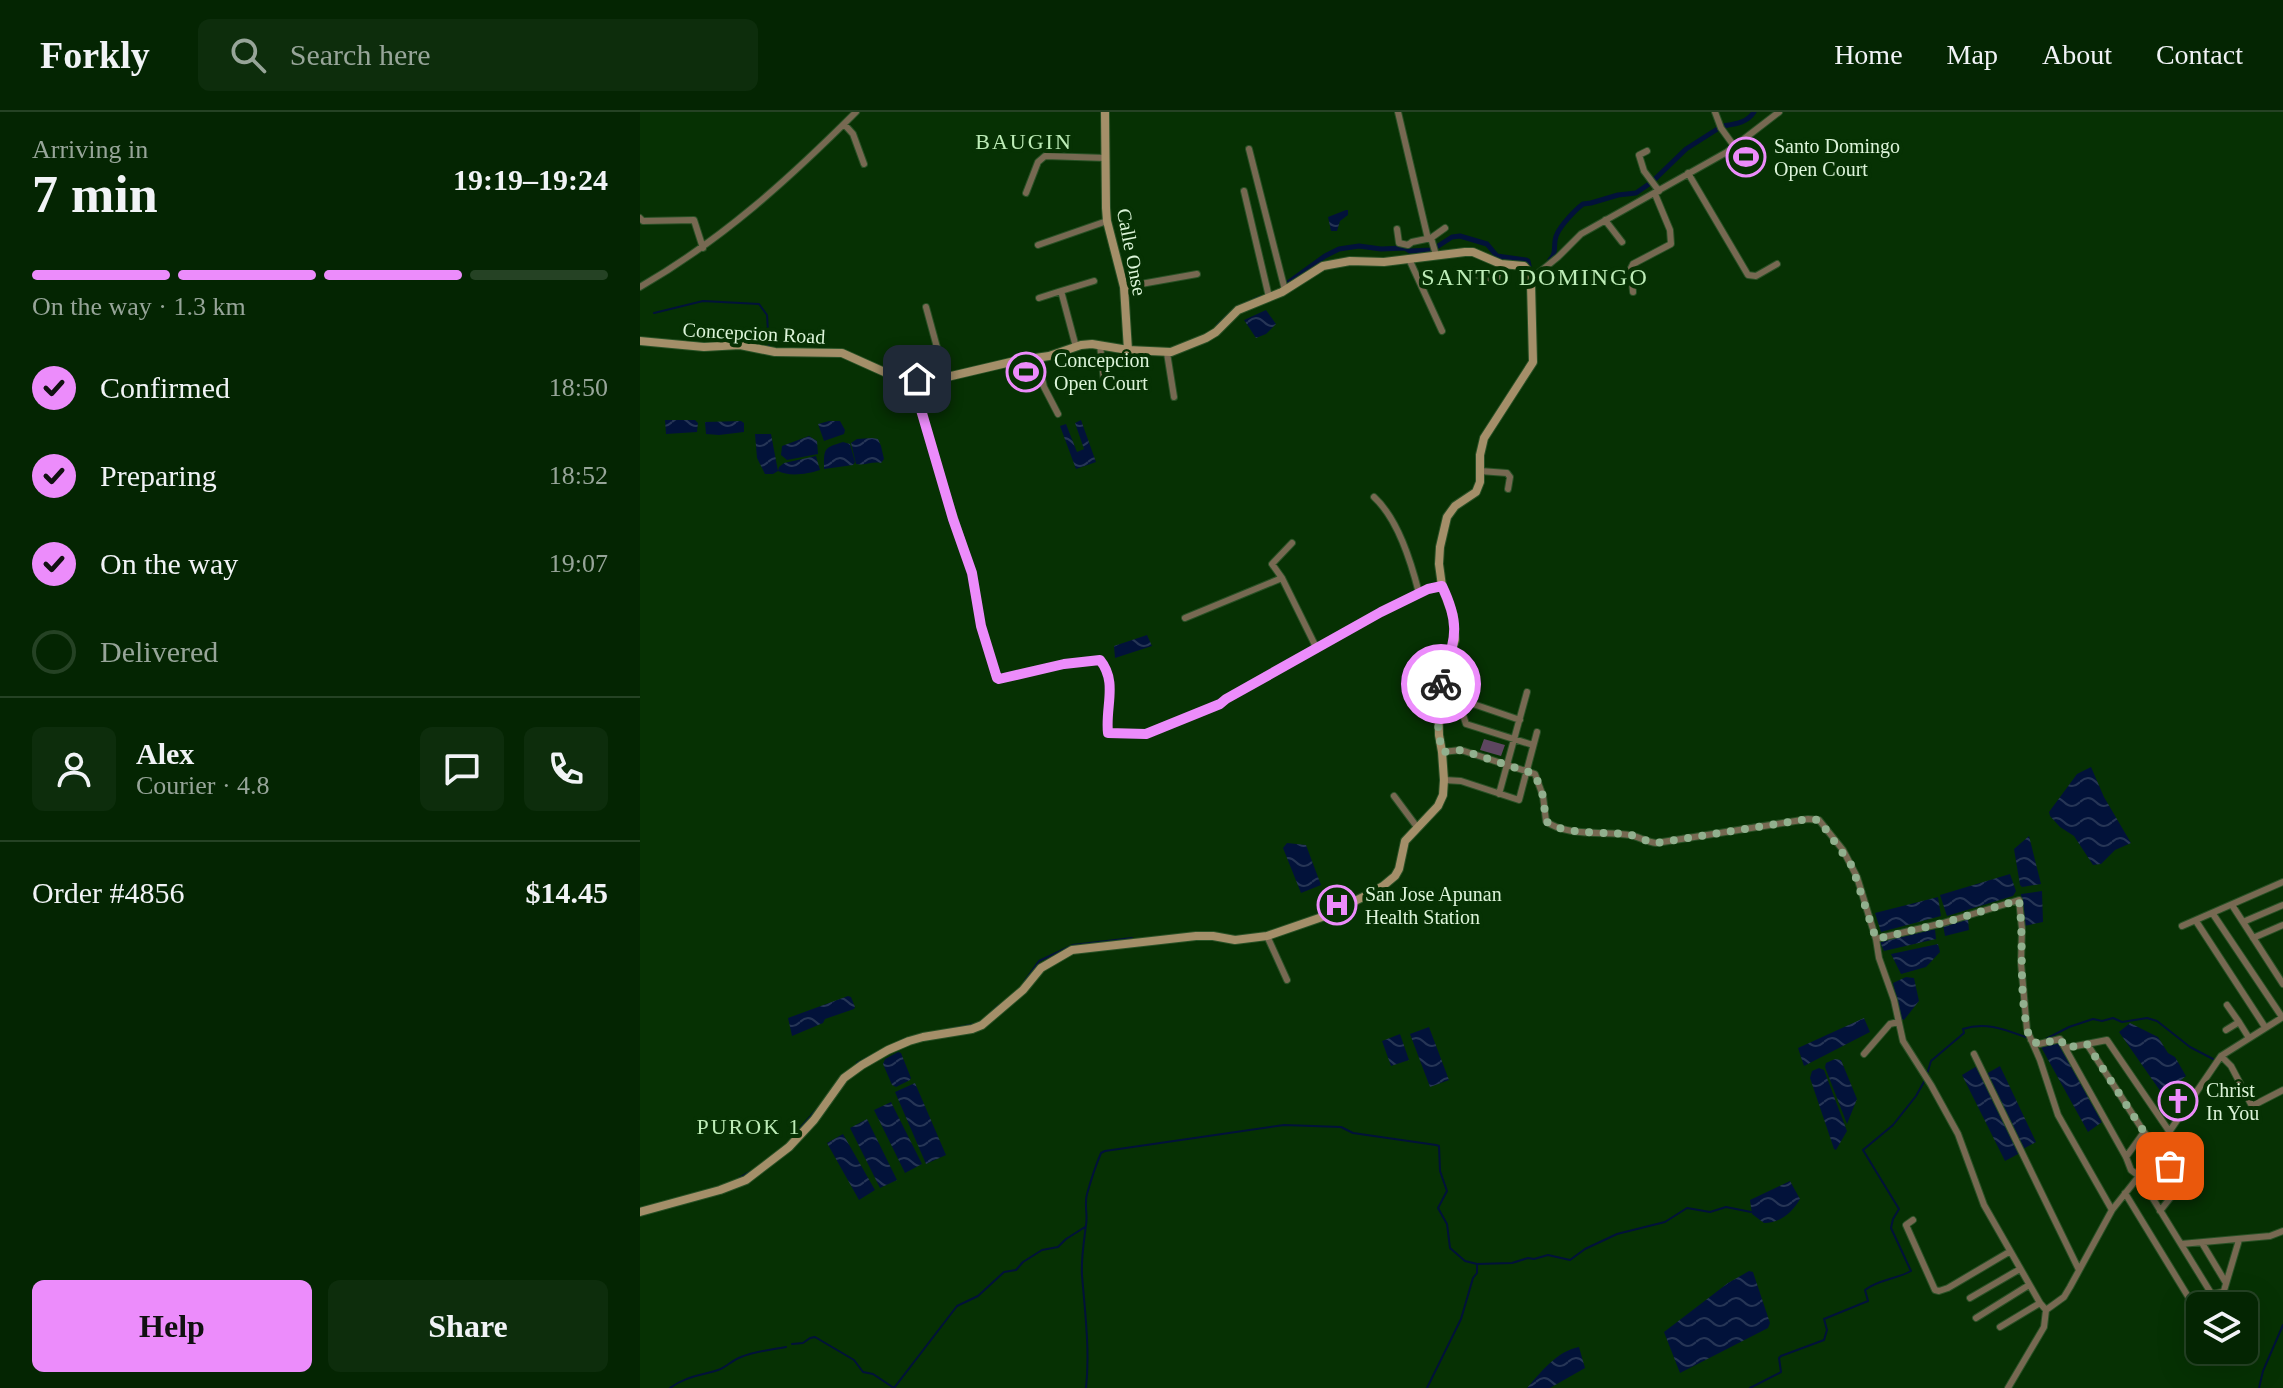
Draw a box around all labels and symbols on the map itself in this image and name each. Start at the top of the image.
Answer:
district label: BAUGIN [975,129,1073,154]
place label: Santo Domingo Open Court [1774,135,1900,181]
sports icon: Santo Domingo Open Court [1725,136,1767,178]
street label: Calle Onse [1113,207,1151,298]
district label: SANTO DOMINGO [1421,264,1649,290]
street label: Concepcion Road [682,318,826,349]
pin [883,345,951,413]
place label: Concepcion Open Court [1054,349,1150,395]
sports icon: Concepcion Open Court [1005,351,1047,393]
courier [1401,644,1481,724]
place label: San Jose Apunan Health Station [1365,883,1502,928]
hospital icon: San Jose Apunan Health Station [1316,884,1358,926]
place label: Christ In You [2206,1079,2259,1124]
church icon: Christ In You [2157,1080,2199,1122]
district label: PUROK 1 [696,1114,802,1139]
pin [2136,1132,2204,1200]

